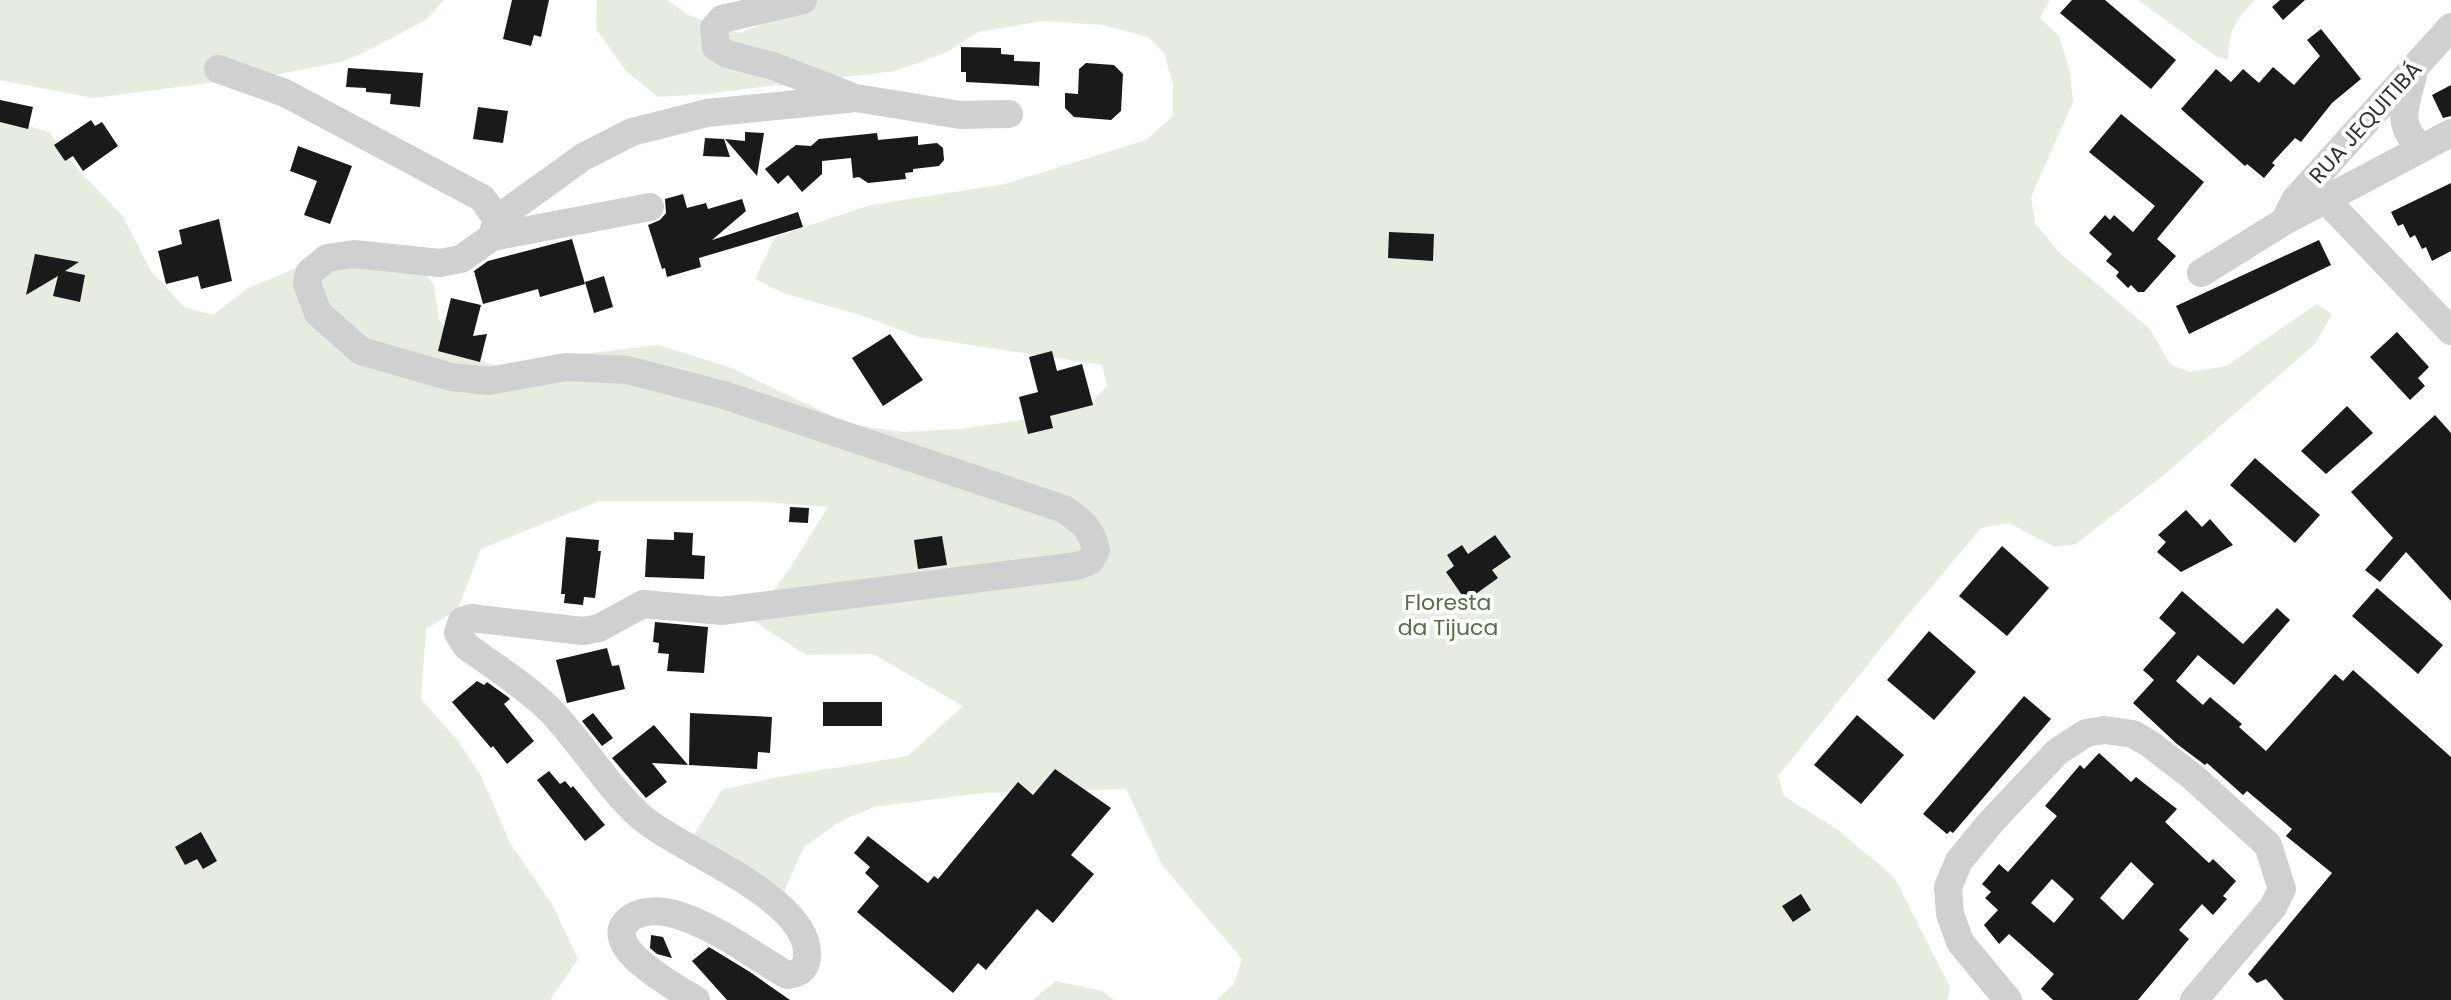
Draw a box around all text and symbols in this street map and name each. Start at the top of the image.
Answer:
street label: RUA JEQUITIBÁ [2302,54,2429,190]
park label: Floresta da Tijuca [1398,587,1498,643]

